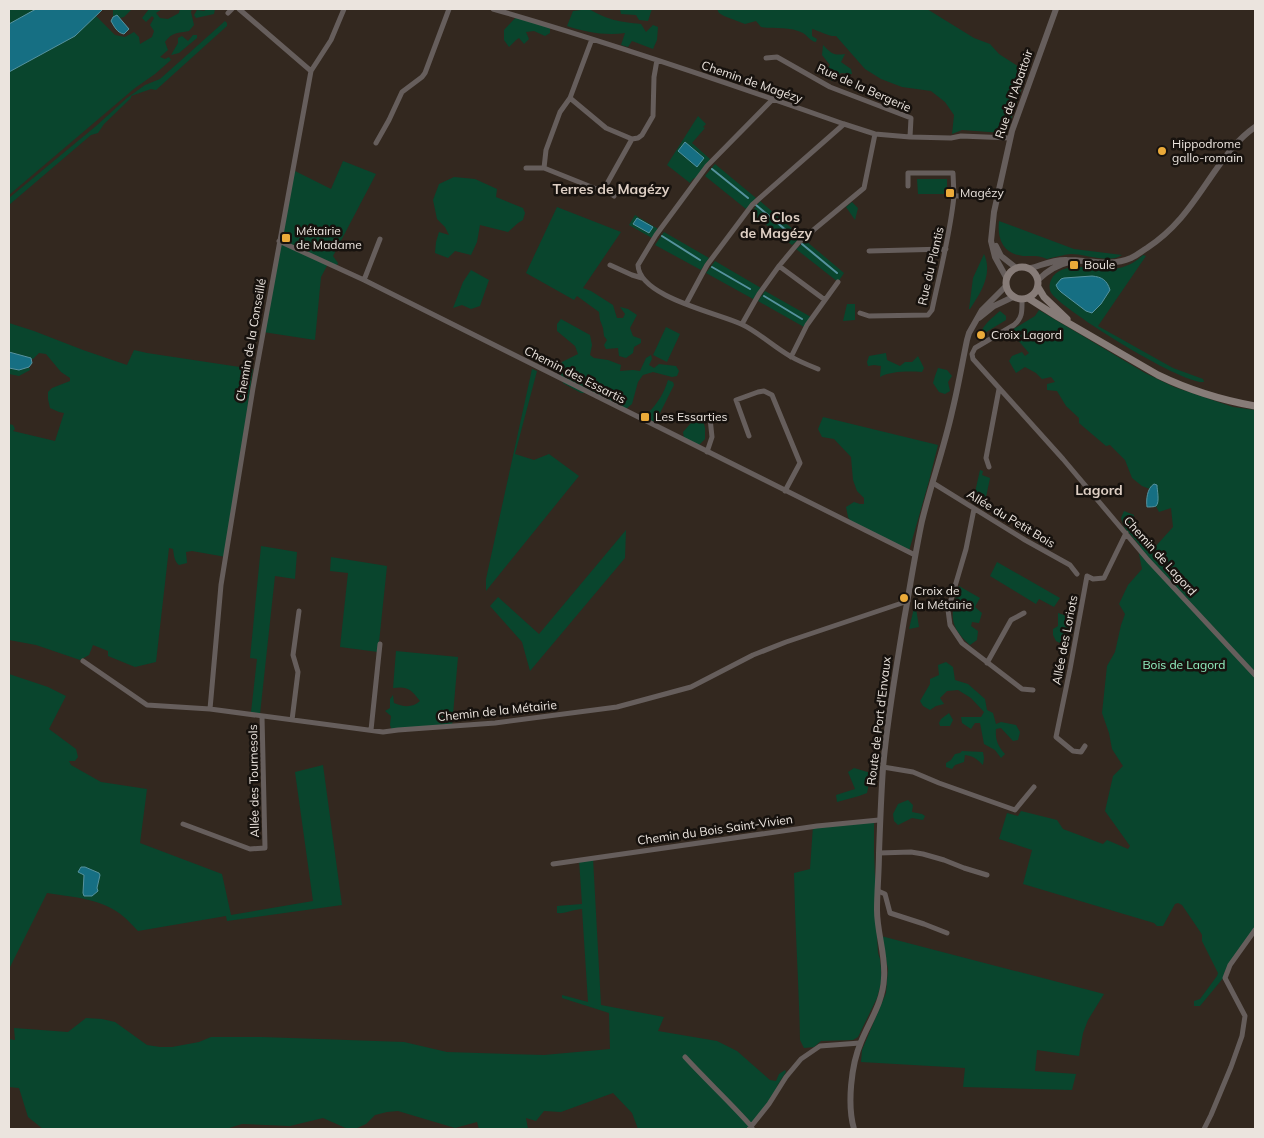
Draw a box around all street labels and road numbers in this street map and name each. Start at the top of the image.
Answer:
street label: Rue de l'Abattoir [991,47,1036,140]
street label: Chemin de Magézy [700,57,805,106]
street label: Rue de la Bergerie [815,60,914,115]
street label: Rue du Plantis [914,225,947,307]
street label: Chemin de la Conseillé [232,277,269,403]
street label: Chemin des Essartis [522,342,629,407]
street label: Allée du Petit Bois [964,486,1058,551]
street label: Chemin de Lagord [1121,513,1200,598]
street label: Allée des Loriots [1048,594,1081,686]
street label: Route de Port d'Envaux [863,655,894,786]
street label: Chemin de la Métairie [436,697,558,724]
street label: Allée des Tournesols [245,724,262,838]
street label: Chemin du Bois Saint-Vivien [636,811,794,848]

